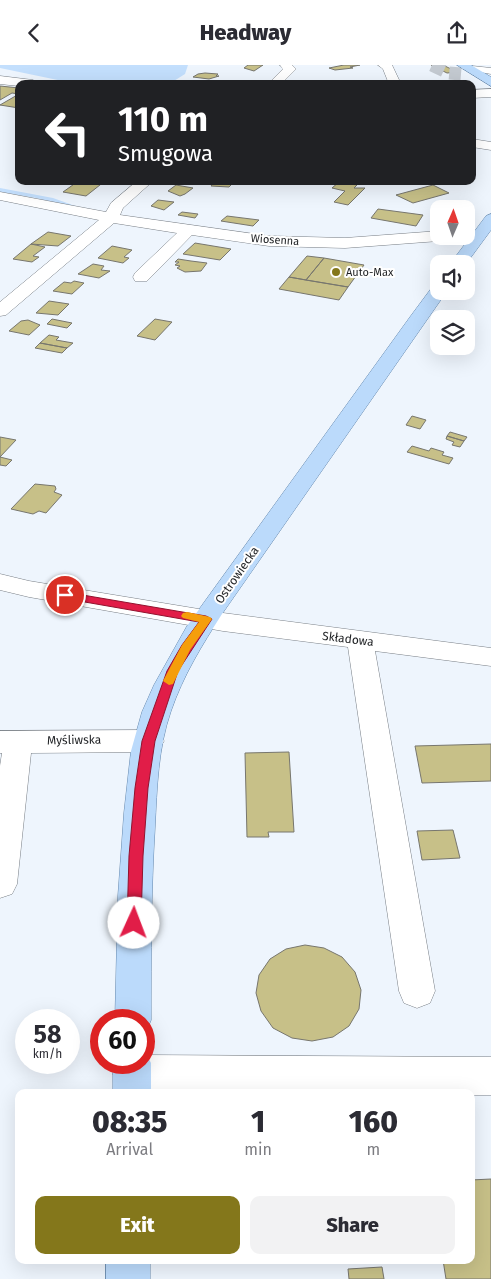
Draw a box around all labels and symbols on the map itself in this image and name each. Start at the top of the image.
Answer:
north arrow [430,200,475,245]
street label: Wiosenna [250,232,300,248]
marker: Auto-Max [330,266,342,278]
place label: Auto-Max [346,266,394,279]
street label: Ostrowiecka [212,544,262,606]
pin [44,574,86,616]
street label: Składowa [321,629,375,649]
street label: Myśliwska [47,733,101,747]
position arrow [107,896,159,948]
speed limit sign: 60 [90,1009,155,1074]

